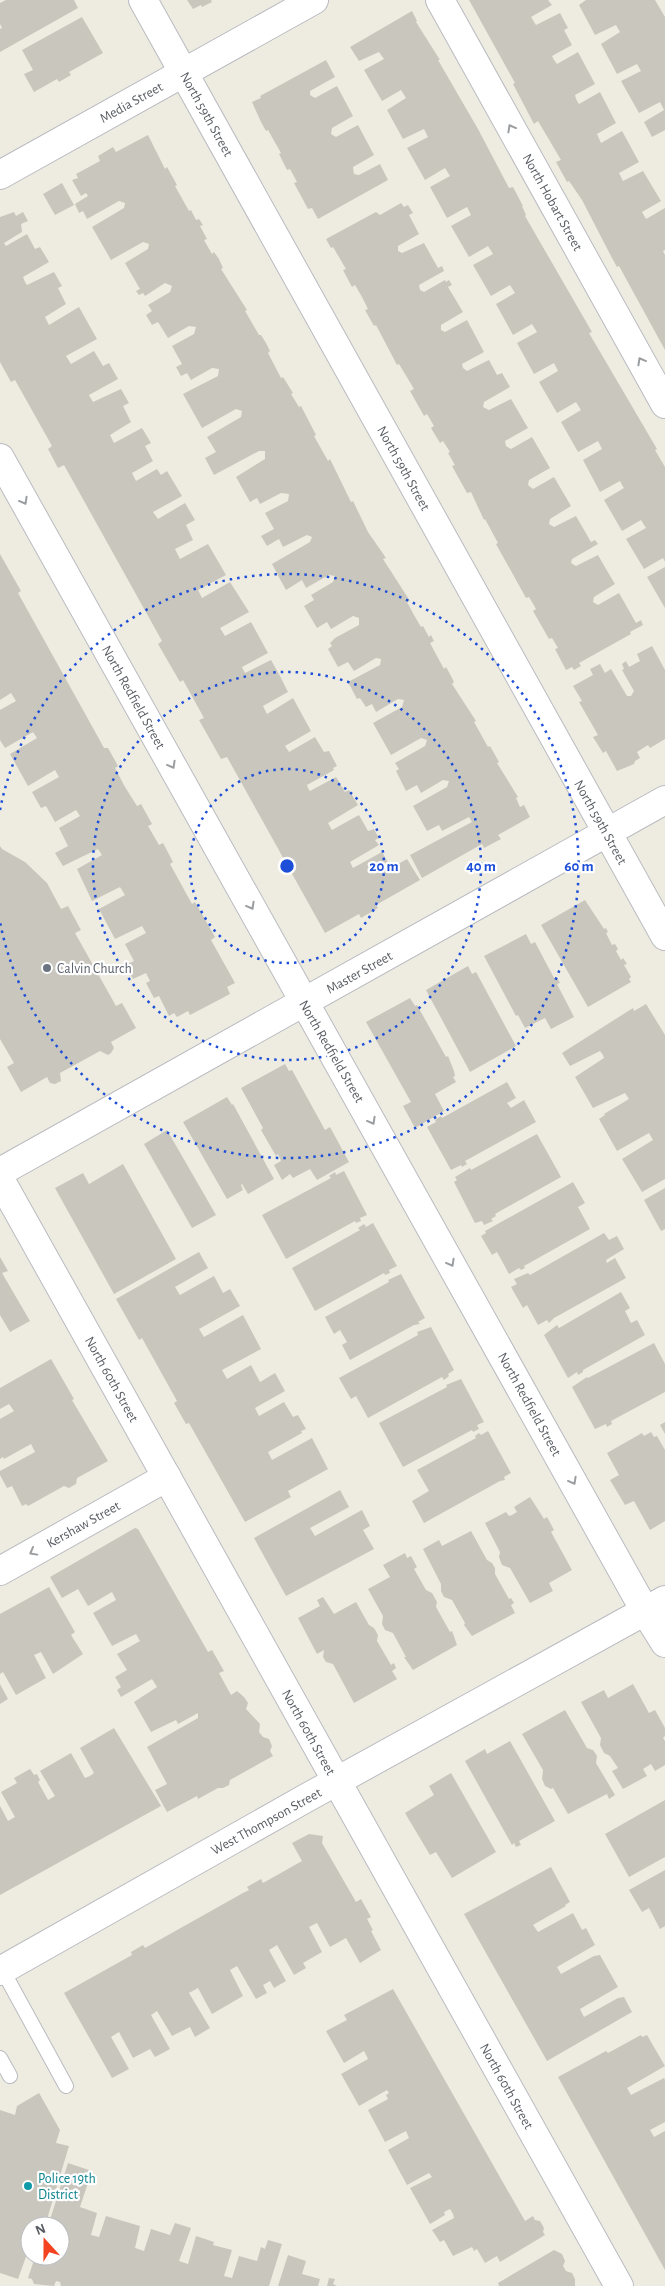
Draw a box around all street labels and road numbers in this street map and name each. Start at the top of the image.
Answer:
street label: North 59th Street [177,70,235,159]
street label: Media Street [98,80,166,126]
street label: North Hobart Street [520,152,585,254]
street label: North 59th Street [374,424,432,513]
street label: North Redfield Street [99,643,168,752]
street label: North 59th Street [571,778,629,867]
street label: Master Street [324,949,395,997]
street label: North Redfield Street [296,998,366,1106]
street label: North 60th Street [82,1334,141,1425]
street label: North Redfield Street [495,1350,564,1459]
street label: Kershaw Street [44,1499,123,1551]
street label: North 60th Street [279,1687,338,1778]
street label: West Thompson Street [209,1785,324,1858]
street label: North 60th Street [477,2041,536,2132]

